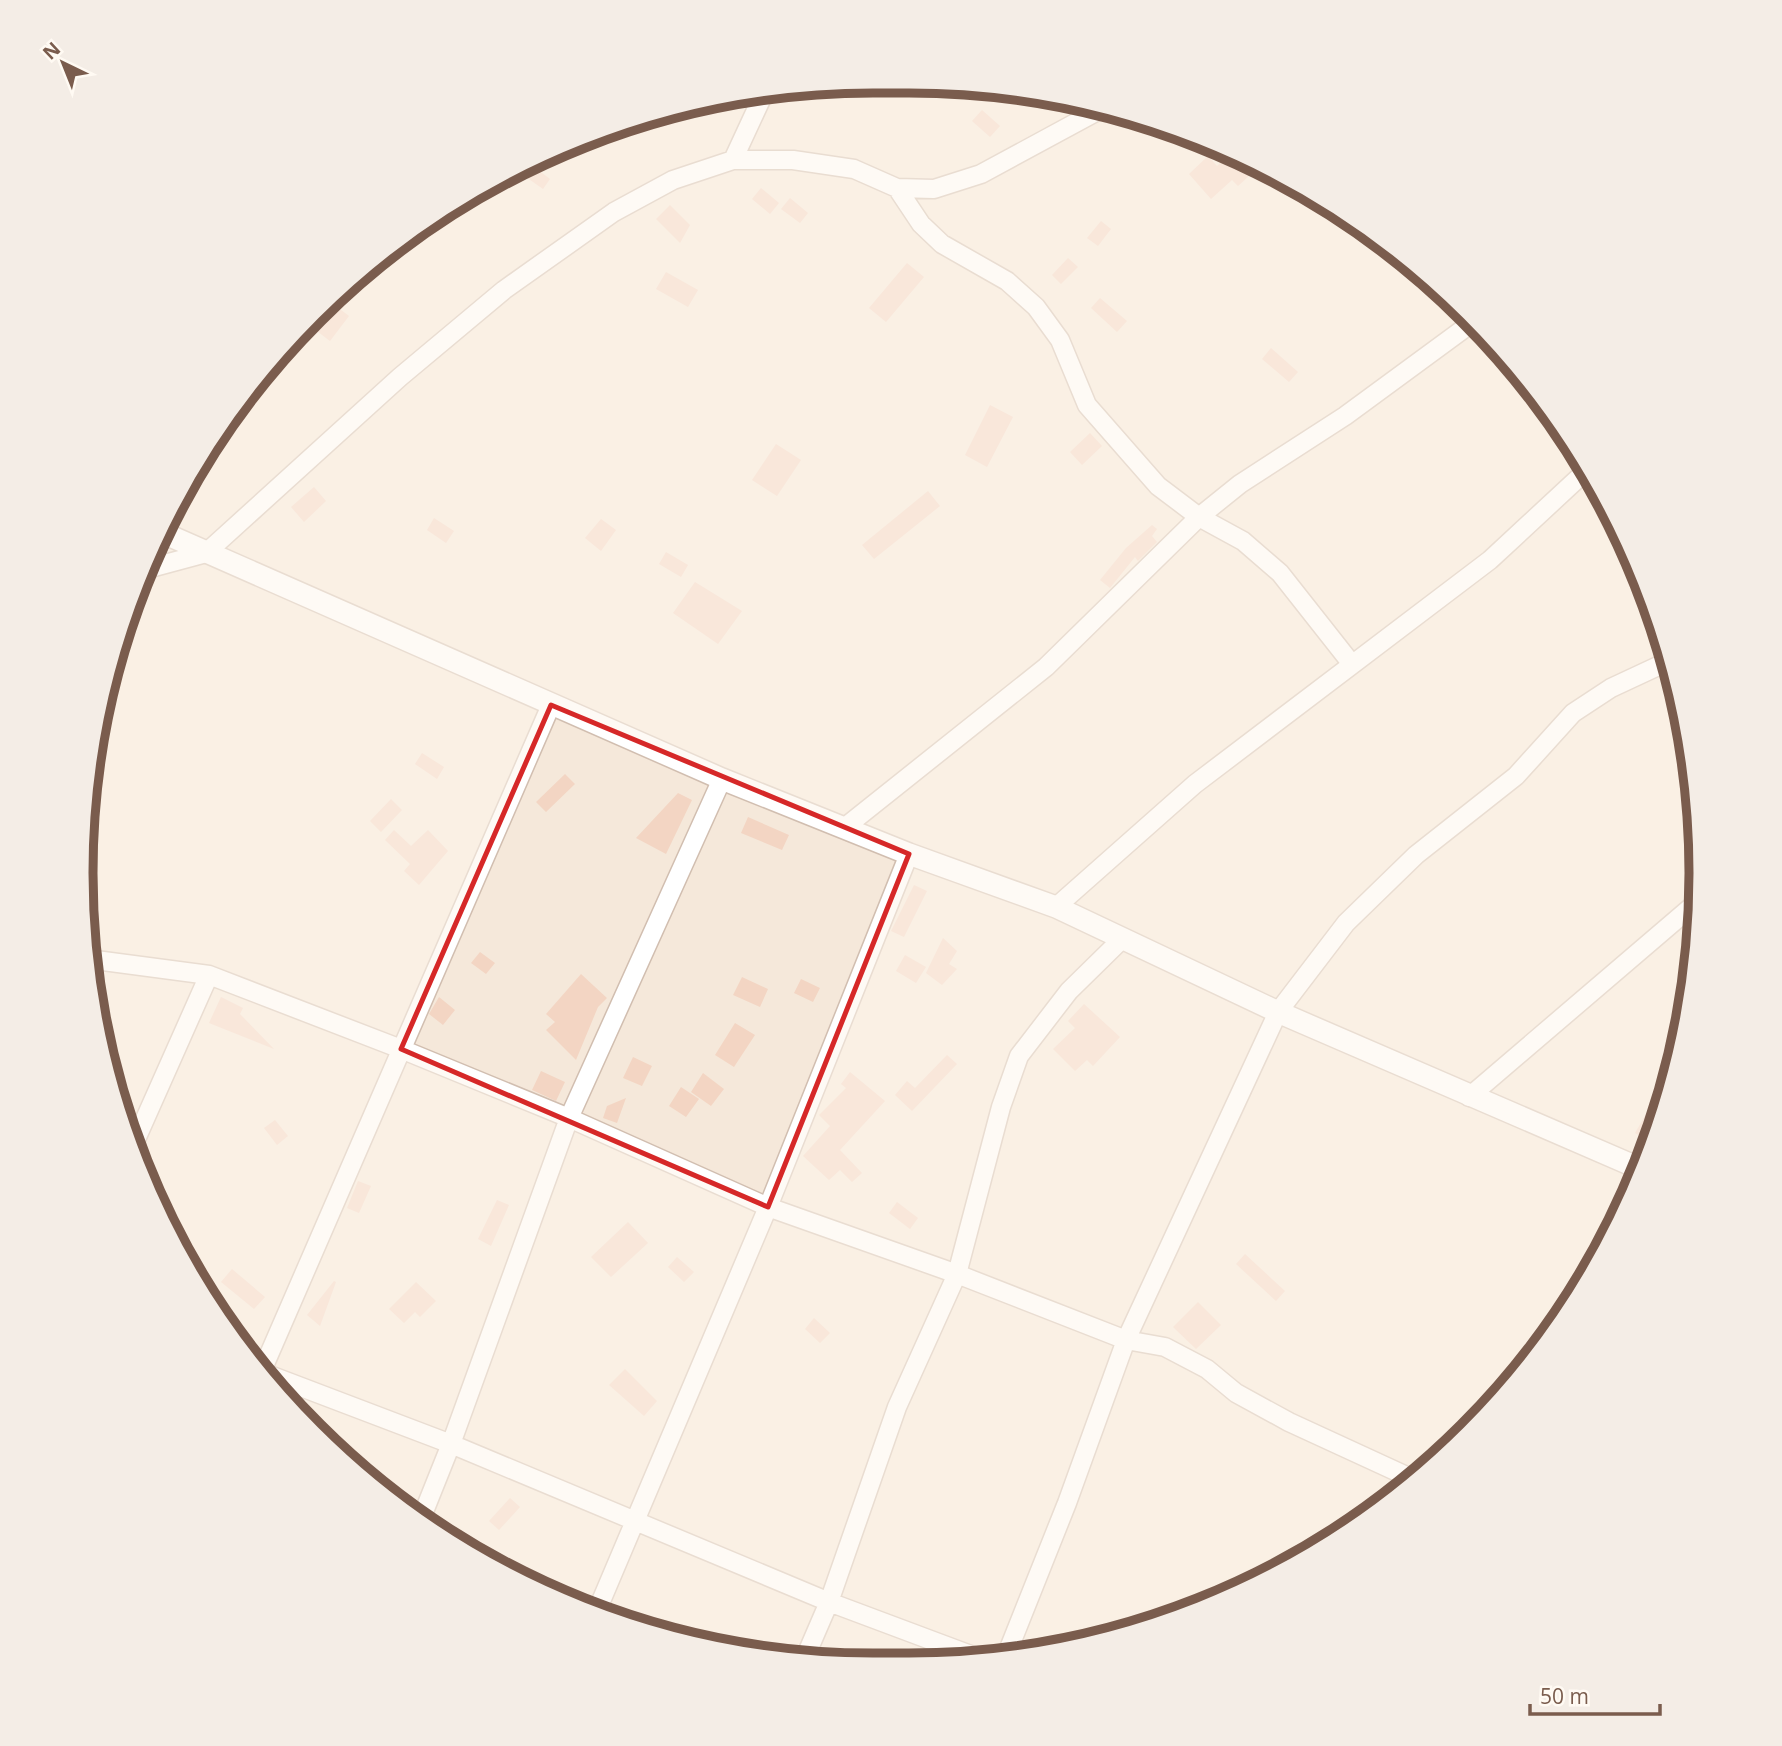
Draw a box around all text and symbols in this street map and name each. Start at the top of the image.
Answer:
north arrow [28,28,98,98]
text: N [37,36,66,65]
scale bar [1530,1672,1660,1716]
text: 50 m [1540,1682,1589,1710]

